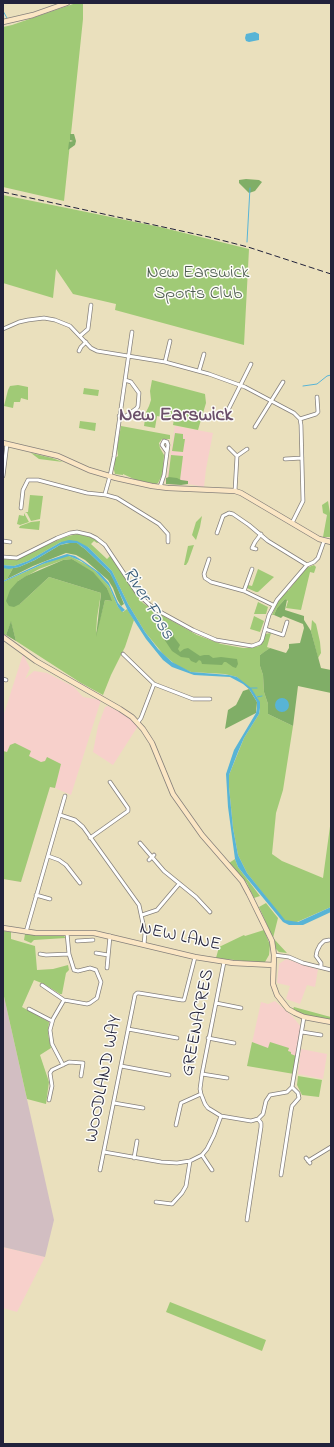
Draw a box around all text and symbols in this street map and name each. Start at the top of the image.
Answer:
park label: New Earswick Sports Club [147,263,249,306]
district label: New Earswick [119,405,233,429]
water label: River Foss [116,564,178,644]
street label: NEW LANE [137,919,223,957]
street label: GREENACRES [178,968,220,1078]
street label: WOODLAND WAY [82,1014,128,1144]

